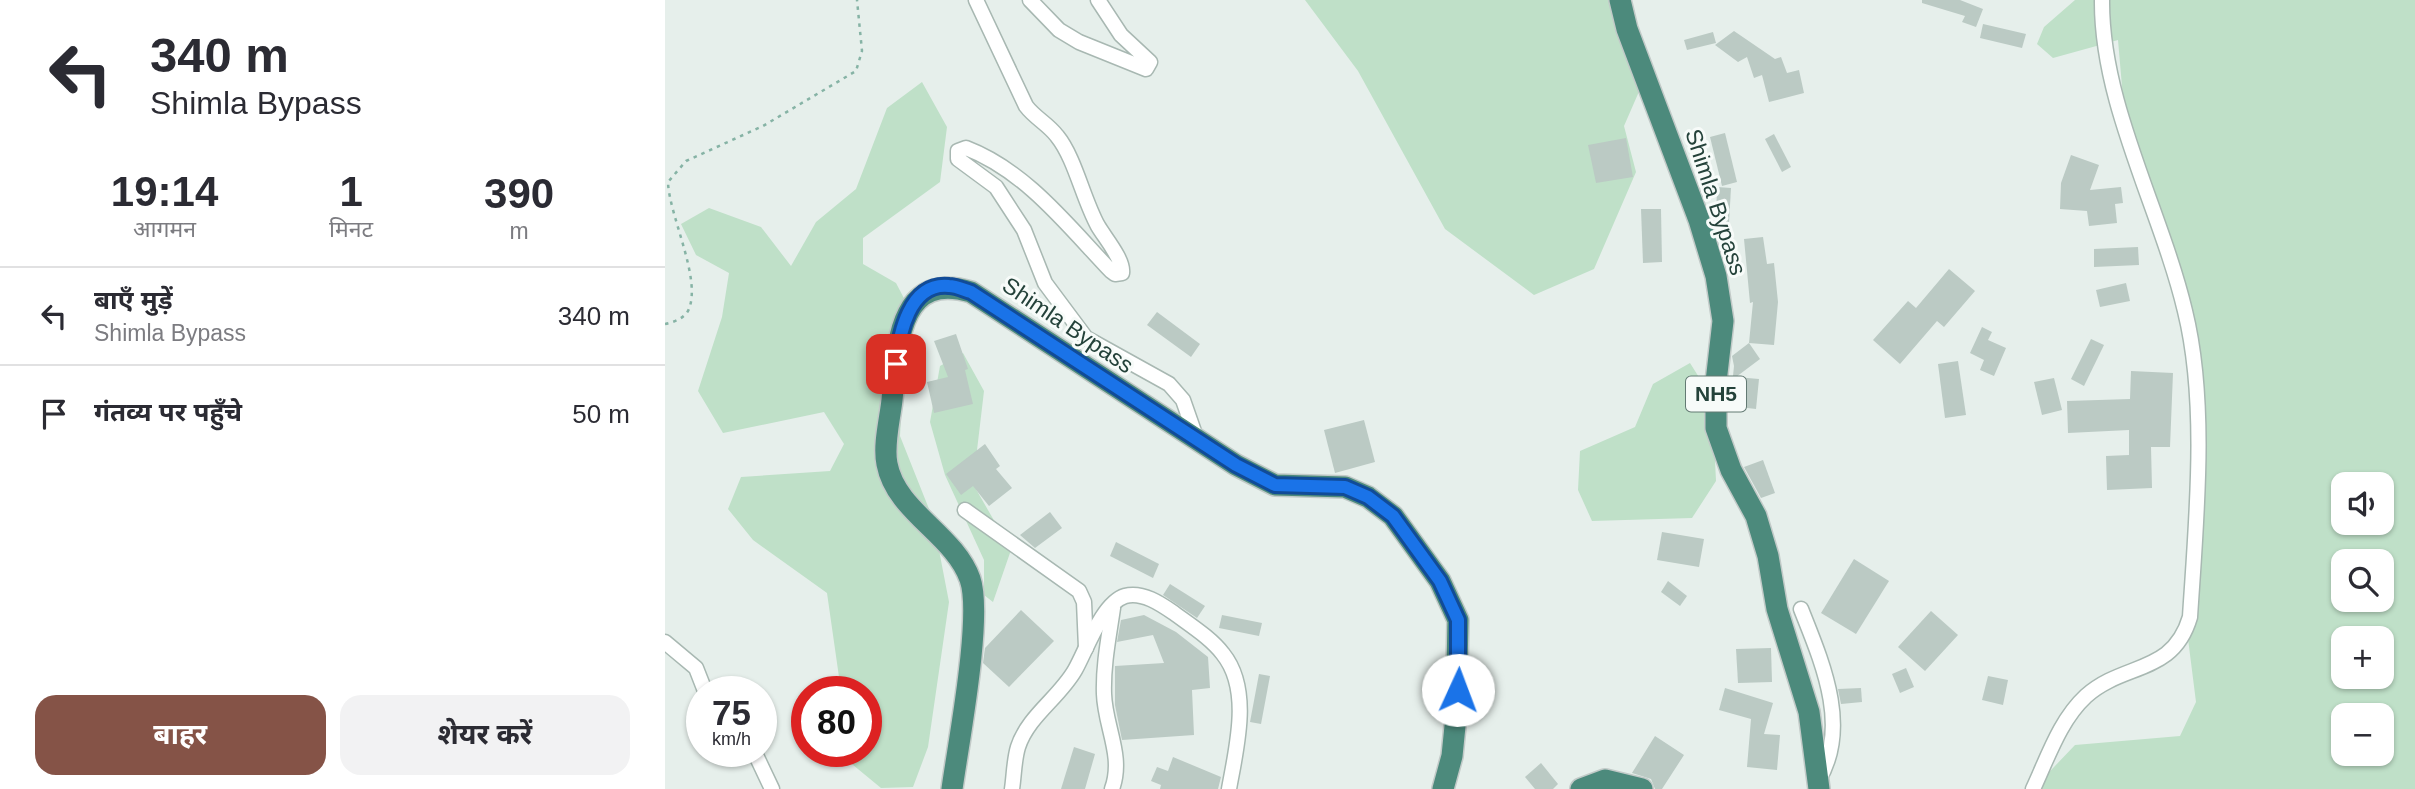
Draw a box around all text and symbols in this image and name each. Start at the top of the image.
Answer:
icon: left [35,28,126,119]
text: 340 m [150,28,289,82]
text: Shimla Bypass [150,85,362,121]
street label: Shimla Bypass [1680,126,1752,278]
text: 19:14 [111,168,218,215]
text: 1 [339,168,363,215]
text: 390 [484,170,554,217]
text: आगमन [133,216,196,242]
text: मिनट [329,216,373,242]
text: m [509,218,529,244]
street label: Shimla Bypass [998,272,1138,378]
text: बाएँ मुड़ें [94,285,173,315]
icon: left [35,297,73,335]
text: 340 m [558,301,630,331]
text: Shimla Bypass [94,320,246,346]
pin [866,334,926,394]
icon: arrive [877,345,915,383]
road number: NH5 [1686,376,1746,412]
icon: arrive [35,395,73,433]
text: गंतव्य पर पहुँचे [94,397,242,427]
text: 50 m [572,399,630,429]
map controls [2331,472,2394,766]
button: sound [2331,472,2394,535]
button: search [2331,549,2394,612]
button: + [2331,626,2394,689]
position arrow [1421,653,1495,727]
speed limit sign: 80 [791,676,882,767]
text: 75 [712,693,751,732]
button: बाहर [35,695,326,775]
button: शेयर करें [340,695,630,775]
button: − [2331,703,2394,766]
text: km/h [712,729,751,749]

